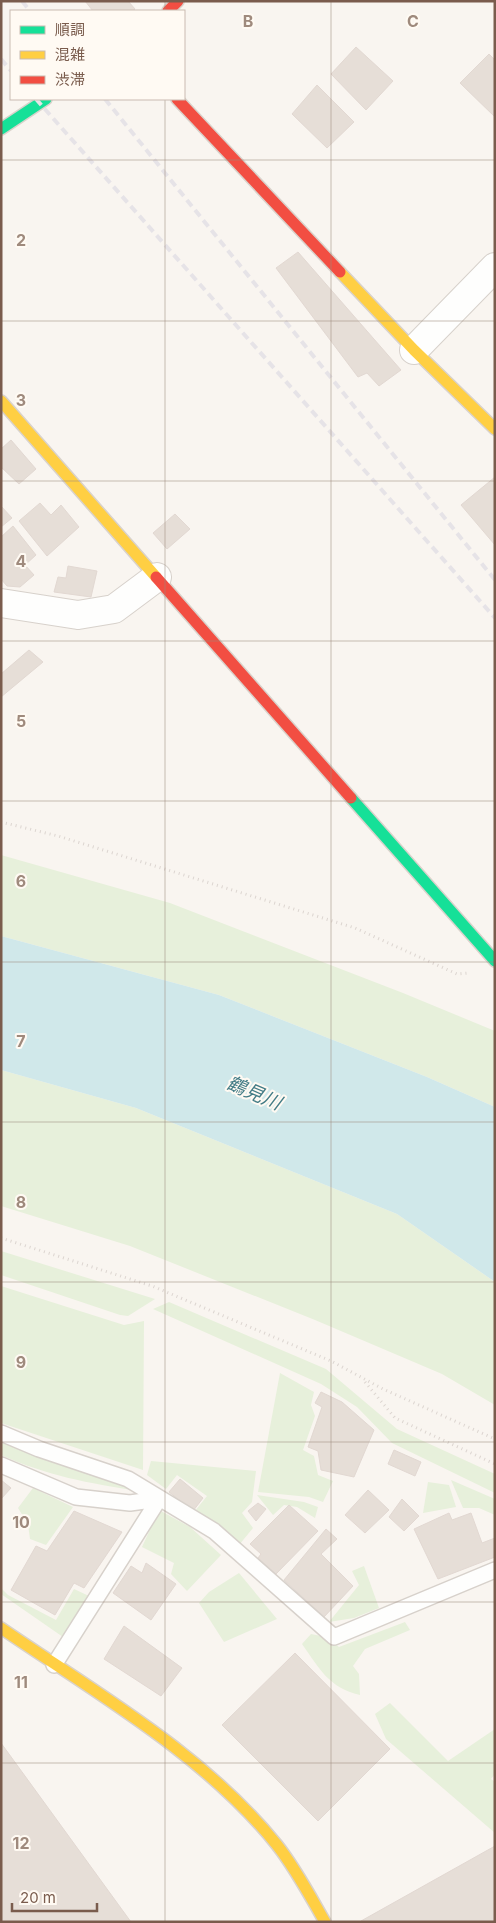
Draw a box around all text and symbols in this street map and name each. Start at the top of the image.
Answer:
legend [10,10,185,100]
text: B [243,11,253,31]
text: C [407,11,419,31]
text: 順調 [55,20,85,39]
text: 混雑 [55,45,85,64]
text: 渋滞 [55,70,85,89]
text: 2 [16,230,26,250]
text: 3 [16,390,26,410]
text: 4 [16,551,27,571]
text: 5 [16,711,26,731]
text: 6 [16,871,26,891]
text: 7 [16,1031,26,1051]
water label: 鶴見川 [223,1071,287,1116]
text: 8 [16,1192,26,1212]
text: 9 [16,1352,26,1372]
text: 10 [12,1512,30,1532]
text: 11 [14,1672,28,1692]
text: 12 [13,1833,29,1853]
scale bar [12,1880,98,1912]
text: 20 m [20,1888,56,1907]

